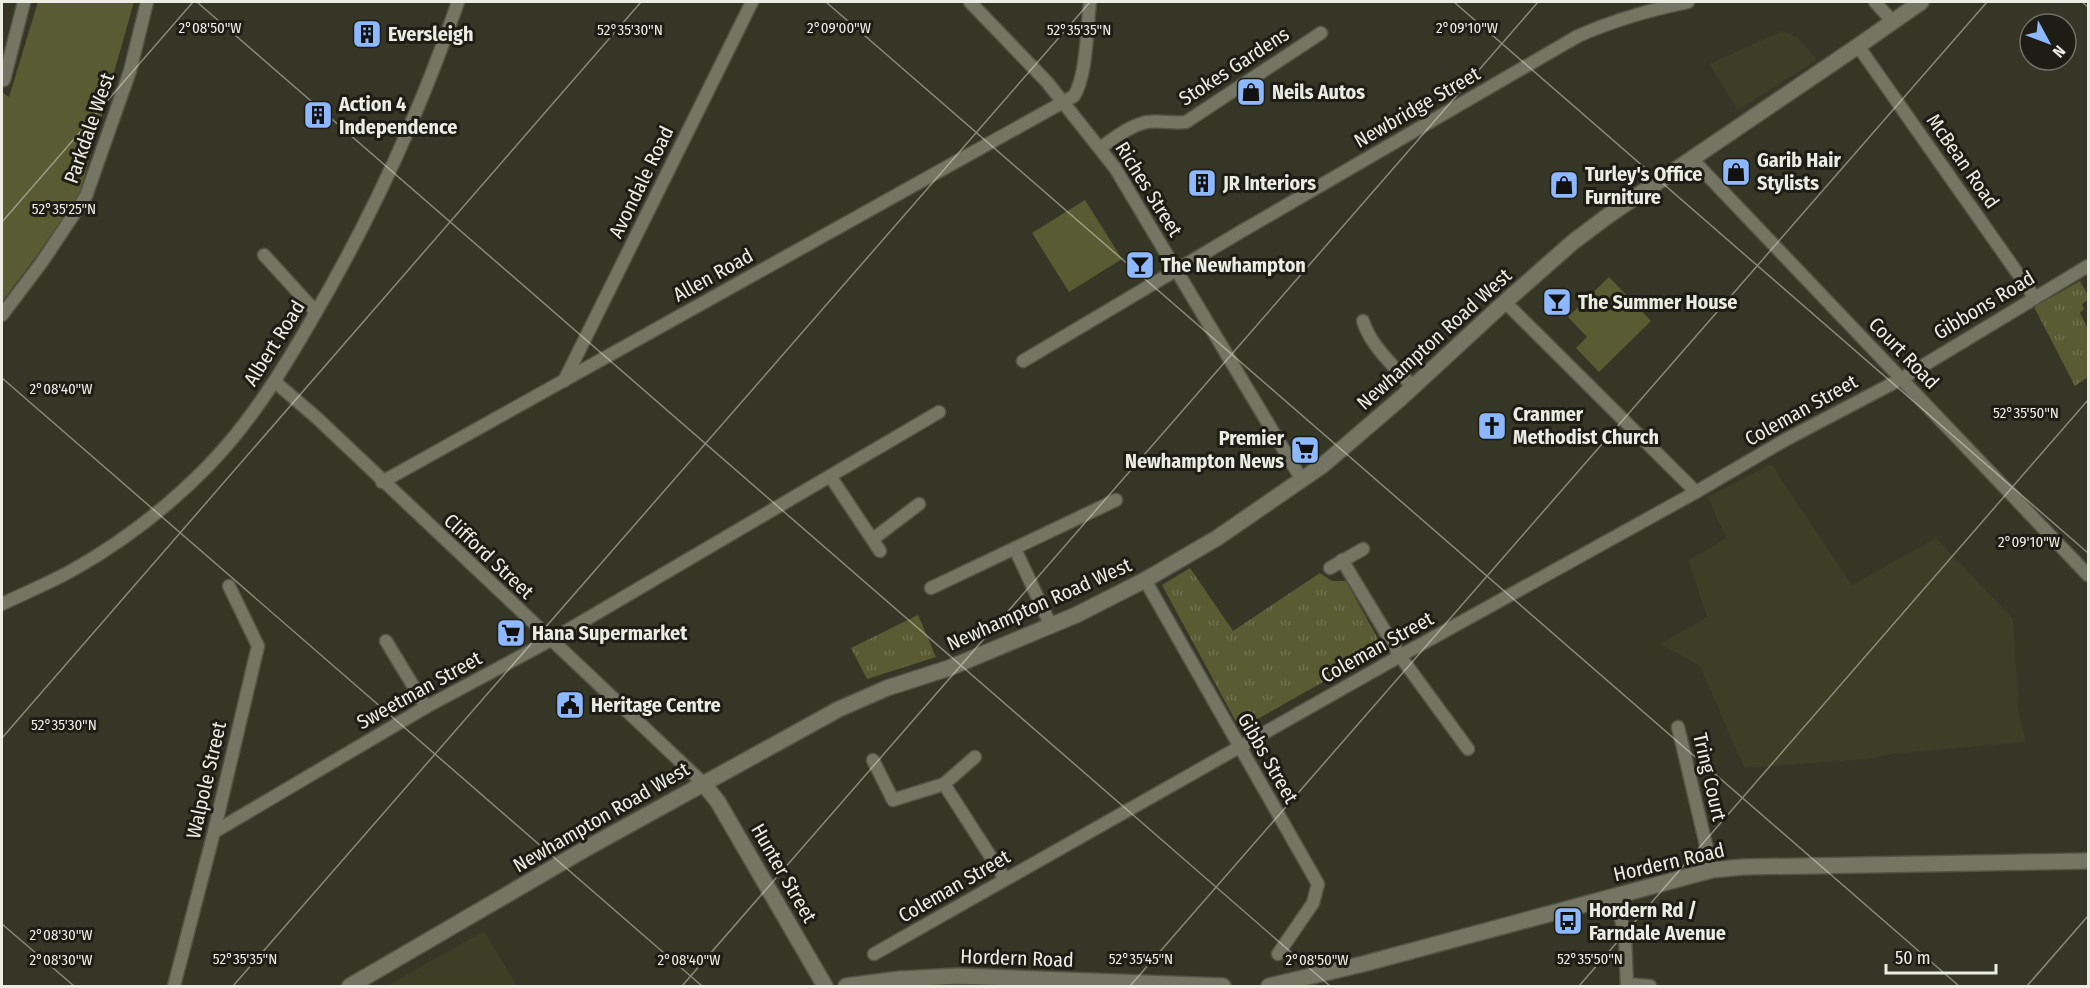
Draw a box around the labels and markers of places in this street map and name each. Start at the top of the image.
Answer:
building icon: Eversleigh [351,18,383,50]
place label: Eversleigh [388,22,473,46]
shop icon: Neils Autos [1235,76,1267,108]
place label: Neils Autos [1272,80,1365,104]
place label: Action 4 Independence [338,92,457,139]
building icon: Action 4 Independence [302,99,334,131]
place label: Garib Hair Stylists [1757,148,1841,195]
shop icon: Garib Hair Stylists [1720,156,1752,188]
place label: Turley's Office Furniture [1585,162,1702,209]
building icon: JR Interiors [1186,167,1218,199]
shop icon: Turley's Office Furniture [1548,169,1580,201]
place label: JR Interiors [1222,171,1316,195]
bar icon: The Newhampton [1124,249,1156,281]
place label: The Newhampton [1161,253,1306,277]
bar icon: The Summer House [1541,286,1573,318]
place label: The Summer House [1578,290,1737,314]
place label: Cranmer Methodist Church [1513,402,1659,449]
church icon: Cranmer Methodist Church [1476,410,1508,442]
place label: Premier Newhampton News [1125,426,1285,473]
supermarket icon: Premier Newhampton News [1289,434,1321,466]
supermarket icon: Hana Supermarket [495,617,527,649]
place label: Hana Supermarket [532,621,688,645]
public building icon: Heritage Centre [554,689,586,721]
place label: Heritage Centre [591,693,721,717]
place label: Hordern Rd / Farndale Avenue [1589,898,1726,945]
bus stop icon: Hordern Rd / Farndale Avenue [1552,905,1584,937]

